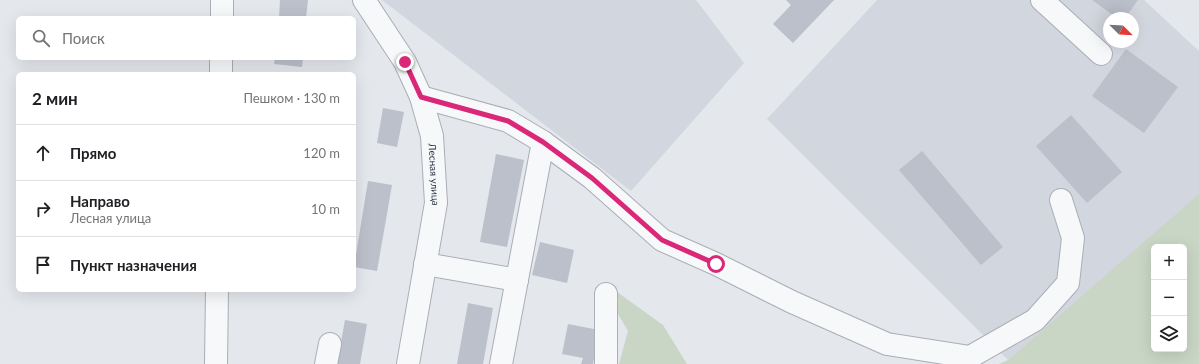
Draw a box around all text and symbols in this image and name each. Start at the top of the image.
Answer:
north arrow [1103,12,1139,48]
search box [16,16,356,60]
icon: search [30,27,52,49]
text: Поиск [62,29,105,47]
route end [396,53,414,71]
text: 2 мин [32,88,78,109]
text: Пешком · 130 m [243,90,340,106]
icon: ahead [32,142,54,164]
street label: Лесная улица [426,142,442,207]
text: Прямо [70,144,116,162]
text: 120 m [303,145,340,161]
text: Направо [70,192,130,210]
icon: right [32,198,54,220]
text: 10 m [311,201,340,217]
text: Лесная улица [70,210,151,226]
map controls [1151,244,1187,352]
button: + [1151,244,1187,280]
icon: arrive [32,254,54,276]
route start [707,255,725,273]
text: Пункт назначения [70,256,197,274]
button: − [1151,280,1187,316]
button: layers [1151,316,1187,352]

